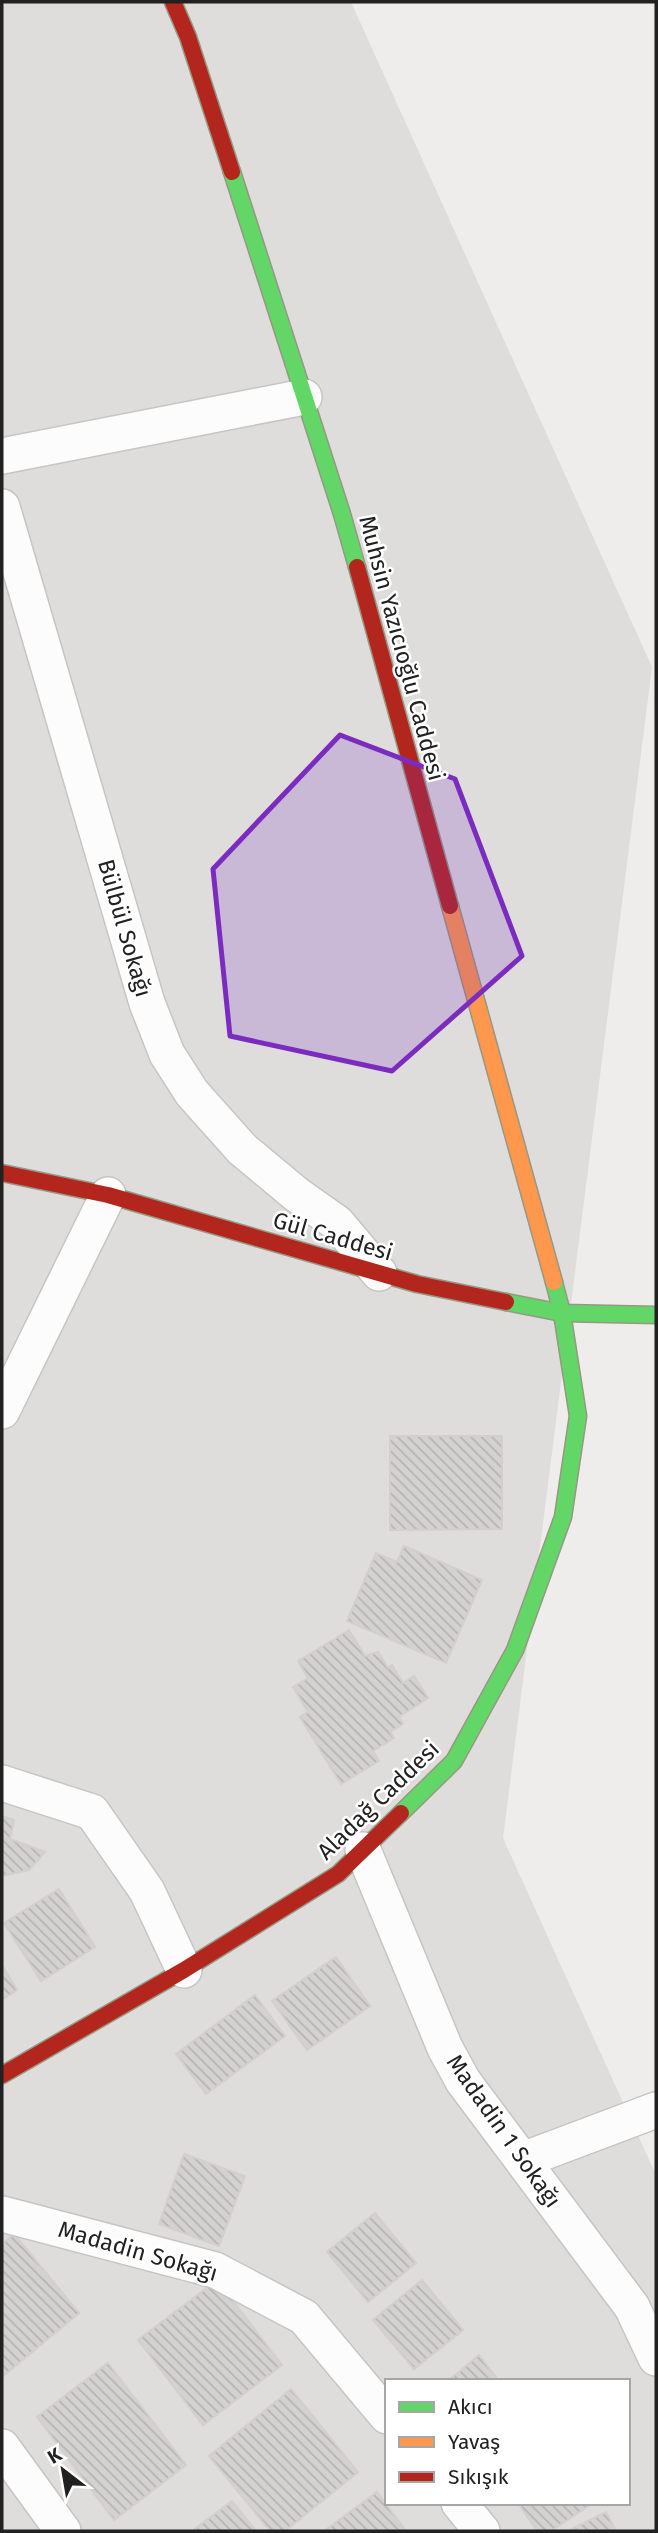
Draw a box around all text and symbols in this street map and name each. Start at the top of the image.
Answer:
street label: Muhsin Yazıcıoğlu Caddesi [353,513,451,783]
street label: Bülbül Sokağı [92,856,158,1000]
street label: Gül Caddesi [270,1206,396,1266]
street label: Aladağ Caddesi [311,1735,445,1865]
street label: Madadin 1 Sokağı [441,2049,567,2213]
street label: Madadin Sokağı [55,2215,221,2287]
legend [385,2379,630,2505]
text: Akıcı [448,2394,493,2420]
text: Yavaş [448,2429,500,2455]
north arrow [28,2435,98,2505]
text: K [43,2442,66,2469]
text: Sıkışık [448,2464,509,2490]

